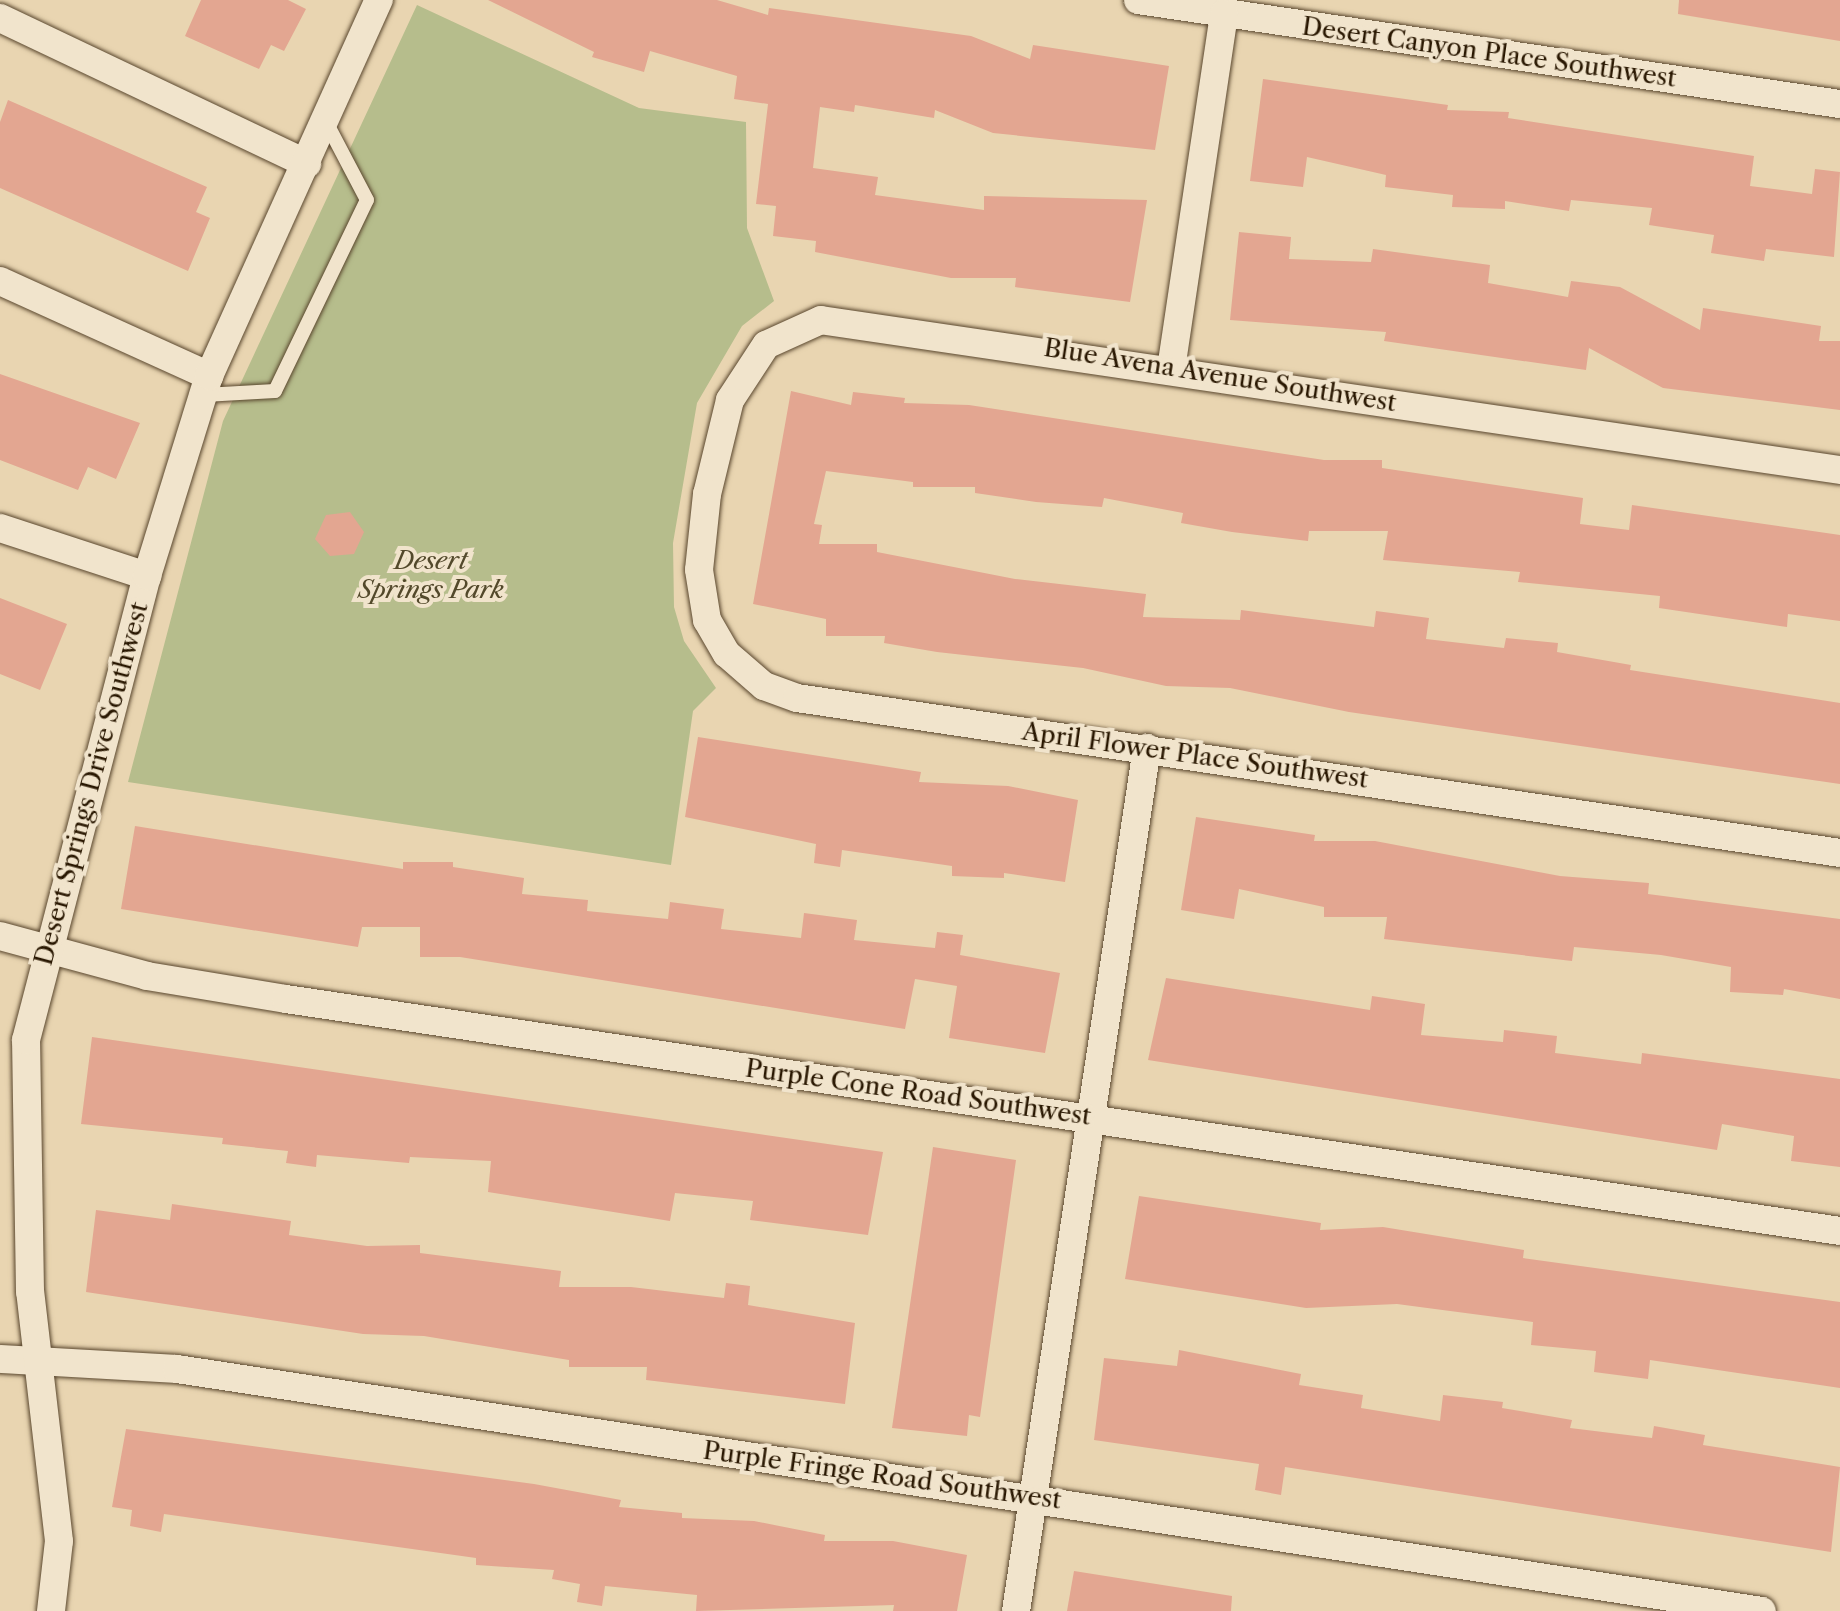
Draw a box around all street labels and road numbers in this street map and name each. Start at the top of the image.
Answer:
street label: Desert Canyon Place Southwest [1300,12,1678,94]
street label: Blue Avena Avenue Southwest [1040,333,1400,419]
street label: Desert Springs Drive Southwest [29,599,155,969]
street label: April Flower Place Southwest [1020,717,1370,795]
street label: Purple Cone Road Southwest [743,1054,1093,1132]
street label: Purple Fringe Road Southwest [701,1436,1063,1516]

